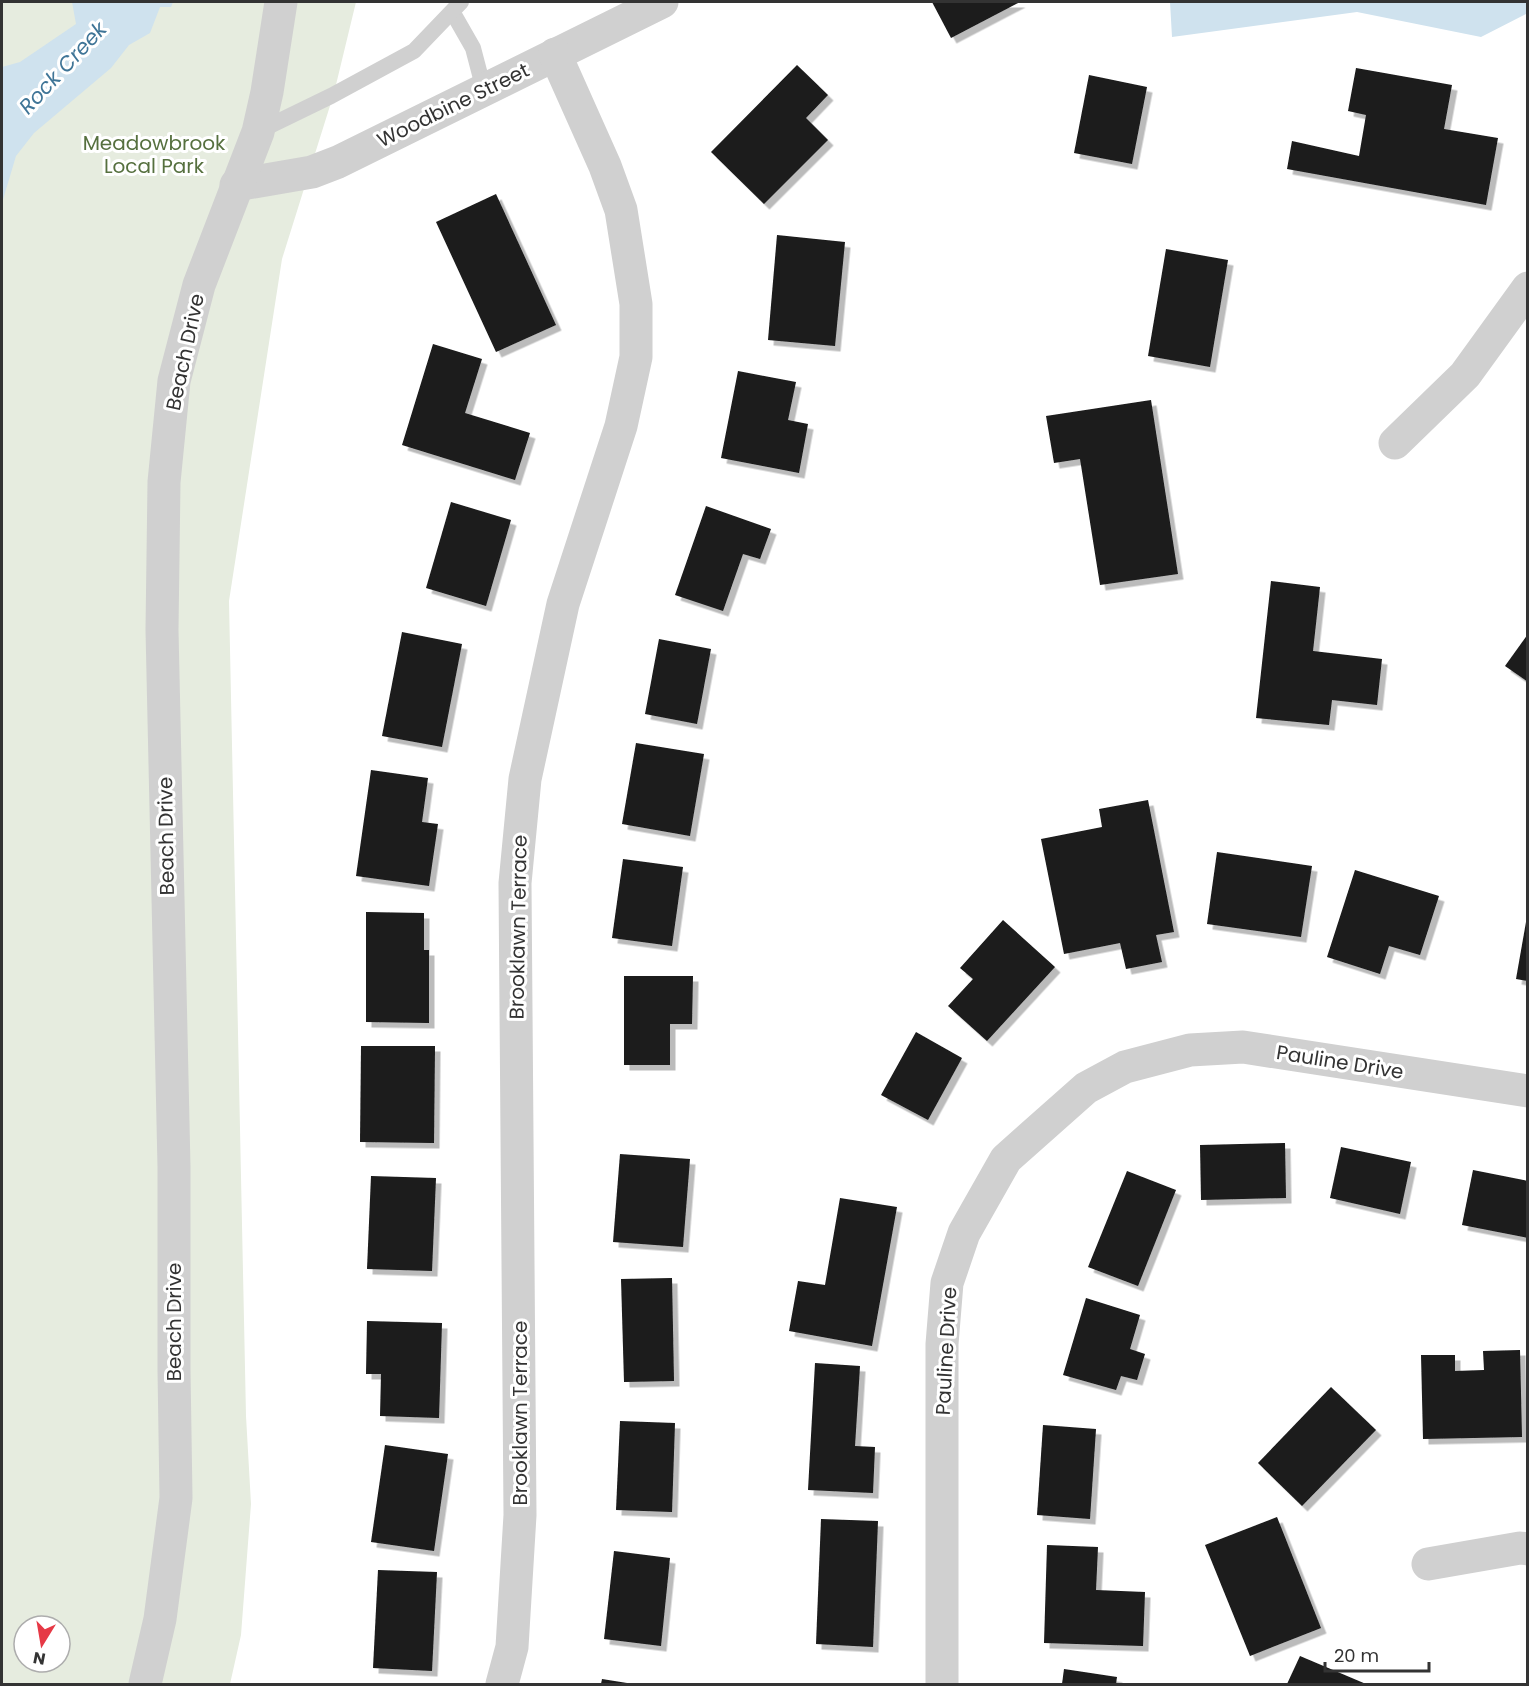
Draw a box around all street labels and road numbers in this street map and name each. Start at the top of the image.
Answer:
street label: Woodbine Street [372,56,534,154]
street label: Beach Drive [159,291,211,413]
street label: Beach Drive [151,776,181,896]
street label: Brooklawn Terrace [502,834,534,1020]
street label: Pauline Drive [1274,1038,1406,1086]
street label: Beach Drive [160,1263,188,1381]
street label: Pauline Drive [929,1286,963,1416]
street label: Brooklawn Terrace [506,1321,534,1505]

